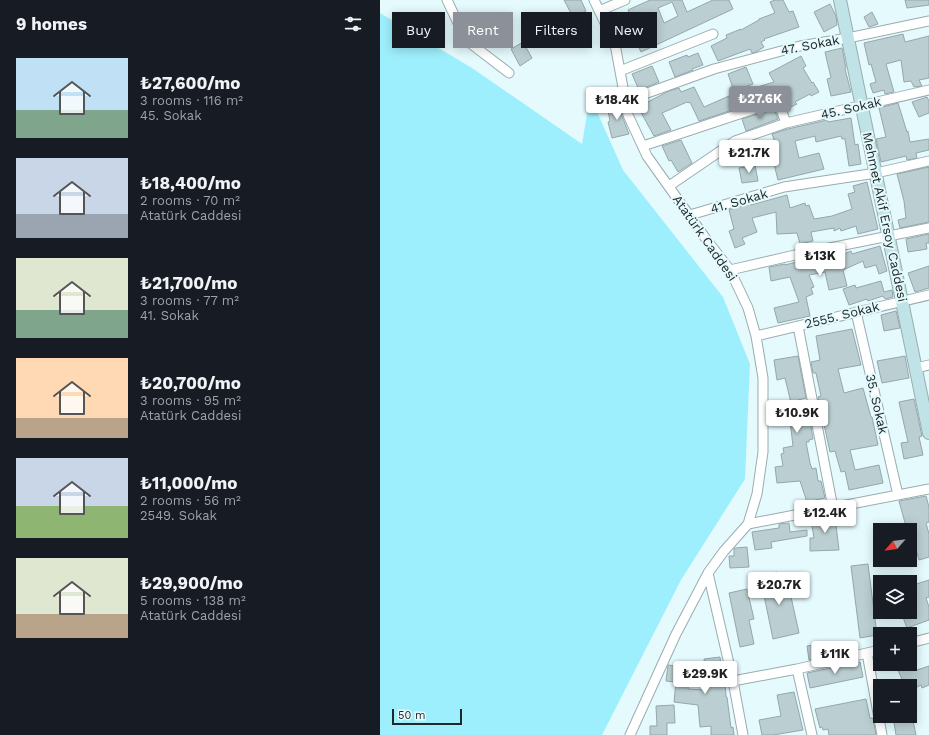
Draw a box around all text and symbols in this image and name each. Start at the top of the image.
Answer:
chip: Buy [392,12,445,48]
chip: Rent [453,12,513,48]
chip: Filters [521,12,592,48]
chip: New [600,12,657,48]
icon: filters [342,13,364,35]
text: 9 homes [16,14,87,34]
street label: 47. Sokak [779,32,841,58]
text: ₺27,600/mo [140,73,241,93]
icon: home [48,74,96,122]
pin: ₺27.6K [727,86,793,120]
pin: ₺18.4K [584,87,650,121]
text: ₺27.6K [738,91,782,106]
text: ₺18.4K [595,92,639,107]
text: 3 rooms · 116 m² [140,93,243,108]
street label: 45. Sokak [819,94,883,122]
text: 45. Sokak [140,108,202,123]
street label: Mehmet Akif Ersoy Caddesi [860,131,910,303]
pin: ₺21.7K [716,140,782,174]
text: ₺21.7K [728,145,770,160]
text: ₺18,400/mo [140,173,241,193]
icon: home [48,174,96,222]
street label: 41. Sokak [709,186,770,216]
street label: Atatürk Caddesi [670,192,740,284]
text: 2 rooms · 70 m² [140,193,240,208]
text: Atatürk Caddesi [140,208,241,223]
pin: ₺13K [796,243,844,277]
text: ₺13K [804,248,836,263]
text: ₺21,700/mo [140,273,237,293]
icon: home [48,274,96,322]
text: 3 rooms · 77 m² [140,293,239,308]
street label: 2555. Sokak [803,298,881,332]
text: 41. Sokak [140,308,199,323]
text: ₺20,700/mo [140,373,241,393]
street label: 35. Sokak [863,373,891,436]
icon: home [48,374,96,422]
text: 3 rooms · 95 m² [140,393,241,408]
pin: ₺10.9K [764,400,830,434]
text: ₺10.9K [775,405,819,420]
text: Atatürk Caddesi [140,408,241,423]
text: ₺11,000/mo [140,473,237,493]
icon: home [48,474,96,522]
text: 2 rooms · 56 m² [140,493,241,508]
pin: ₺12.4K [792,500,858,534]
text: ₺12.4K [803,505,847,520]
text: 2549. Sokak [140,508,217,523]
north arrow [873,523,917,567]
map controls [873,523,917,723]
pin: ₺20.7K [746,572,812,606]
text: ₺29,900/mo [140,573,243,593]
icon: home [48,574,96,622]
button: layers [873,575,917,619]
text: ₺20.7K [757,577,801,592]
text: 5 rooms · 138 m² [140,593,246,608]
text: Atatürk Caddesi [140,608,241,623]
button: + [873,627,917,671]
pin: ₺11K [811,641,859,675]
text: ₺11K [820,646,850,661]
pin: ₺29.9K [672,661,738,695]
text: ₺29.9K [682,666,728,681]
button: − [873,679,917,723]
scale bar [392,707,462,726]
text: 50 m [398,709,425,722]

